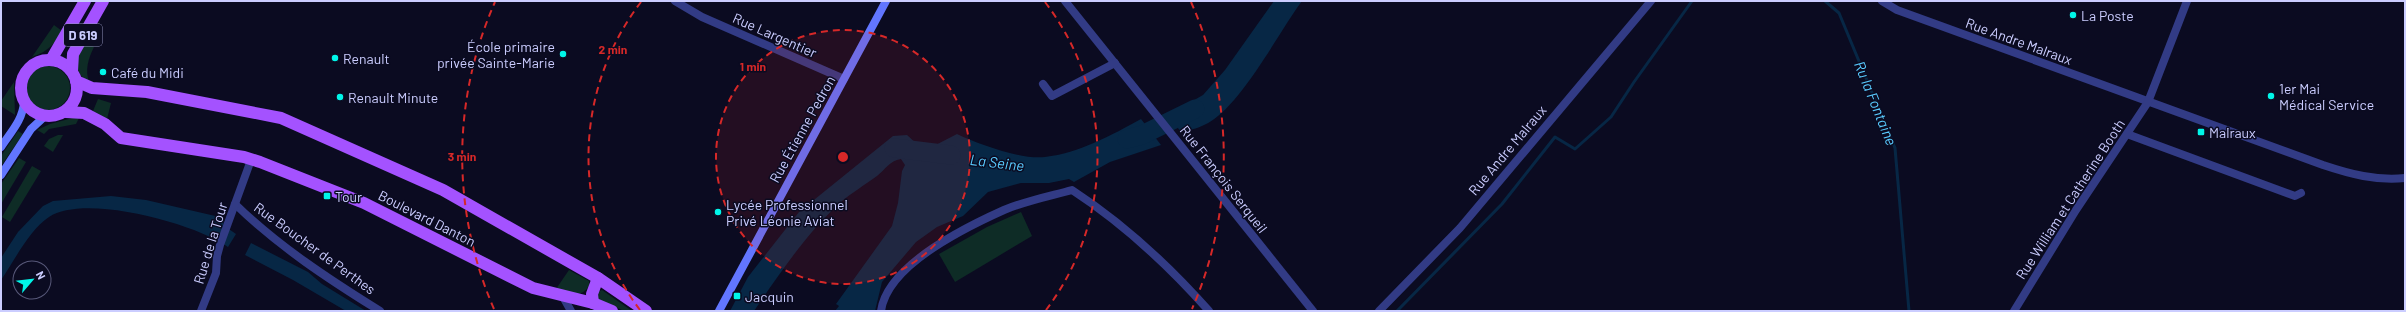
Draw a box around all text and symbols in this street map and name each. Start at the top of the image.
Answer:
place label: La Poste [2081,7,2134,24]
street label: Rue Largentier [730,9,820,61]
marker: La Poste [2068,10,2078,20]
street label: Rue Andre Malraux [1963,14,2075,68]
road number: D 619 [64,24,102,46]
place label: École primaire privée Sainte-Marie [437,38,555,71]
text: 2 min [599,42,627,56]
marker: École primaire privée Sainte-Marie [558,49,568,59]
place label: Renault [343,50,390,67]
marker: Renault [330,53,340,63]
water label: Ru la Fontaine [1851,58,1901,148]
text: 1 min [740,59,766,73]
place label: Café du Midi [111,64,184,81]
marker: Café du Midi [98,67,108,77]
street label: Rue Étienne Pedron [766,73,838,185]
place label: 1er Mai Médical Service [2279,80,2374,113]
place label: Renault Minute [348,89,438,106]
marker: 1er Mai Médical Service [2266,91,2276,101]
marker: Renault Minute [335,92,345,102]
street label: Rue Andre Malraux [1464,101,1550,198]
street label: Rue William et Catherine Booth [2012,116,2128,282]
street label: Rue François Serqueil [1177,122,1271,236]
place label: Malraux [2209,124,2256,141]
marker: Malraux [2196,127,2206,137]
text: 3 min [448,149,476,163]
centre of rings [836,150,850,164]
water label: La Seine [969,150,1025,174]
street label: Boulevard Danton [376,186,478,250]
place label: Tour [335,188,362,205]
marker: Tour [322,191,332,201]
place label: Lycée Professionnel Privé Léonie Aviat [726,196,848,229]
street label: Rue Boucher de Perthes [251,198,379,298]
street label: Rue de la Tour [189,200,231,286]
marker: Lycée Professionnel Privé Léonie Aviat [713,207,723,217]
north arrow [12,260,52,300]
text: N [34,269,49,281]
place label: Jacquin [745,288,794,305]
marker: Jacquin [732,291,742,301]

